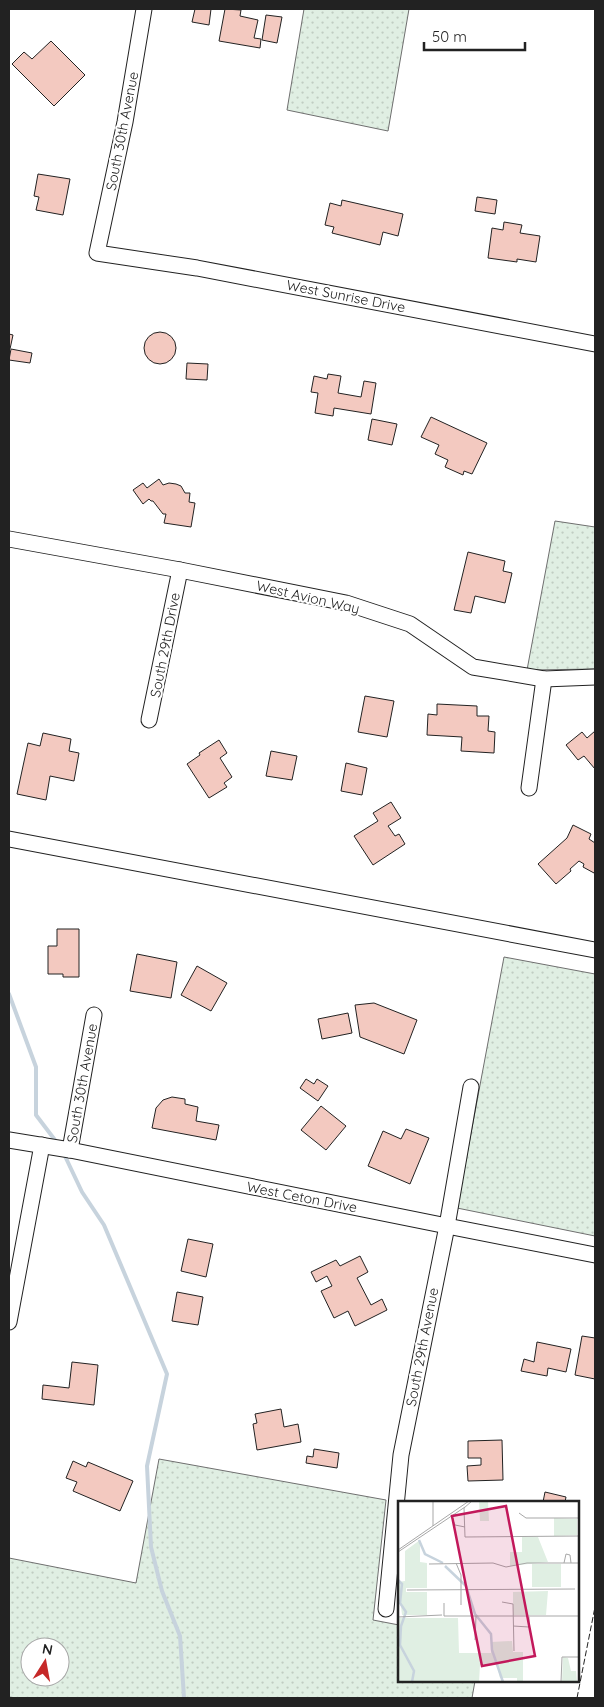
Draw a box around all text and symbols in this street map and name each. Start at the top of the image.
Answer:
scale bar [424,20,525,52]
text: 50 m [432,27,467,46]
street label: South 30th Avenue [102,70,142,192]
street label: West Sunrise Drive [285,276,407,316]
street label: West Avion Way [255,576,361,618]
street label: South 29th Drive [146,591,184,699]
street label: South 30th Avenue [63,1022,101,1144]
street label: West Ceton Drive [245,1177,359,1217]
street label: South 29th Avenue [402,1286,442,1408]
inset map [398,1501,579,1682]
north arrow [20,1637,70,1687]
text: N [41,1639,54,1659]

